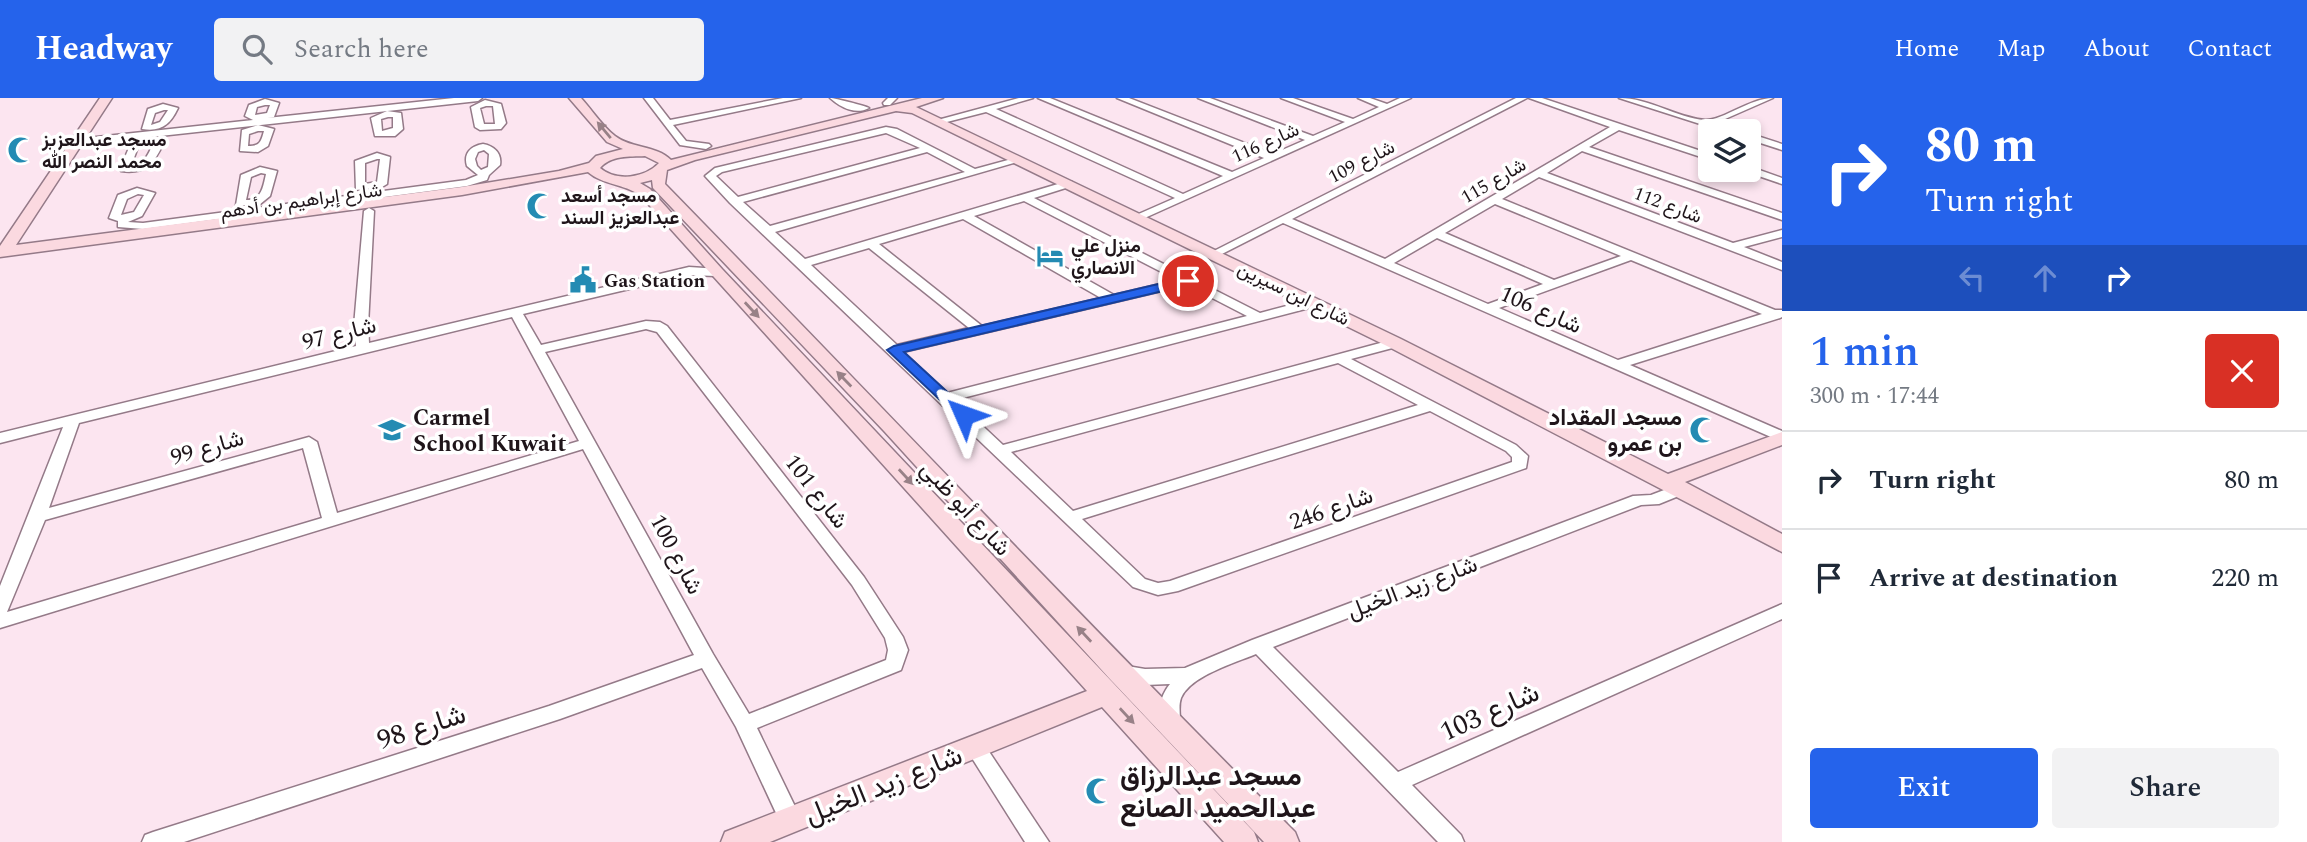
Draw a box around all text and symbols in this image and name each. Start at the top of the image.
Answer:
search box [214,18,704,81]
text: Headway [35,24,172,74]
text: Search here [294,29,429,69]
icon: search [238,30,276,68]
text: Home [1894,31,1959,67]
text: Map [1997,31,2045,67]
text: About [2083,31,2149,67]
text: Contact [2187,31,2272,67]
text: 80 m [1925,109,2036,184]
street label: شارع 116 [1227,116,1304,171]
map controls [1698,119,1761,182]
button: layers [1698,119,1761,182]
one-way arrow [597,122,612,139]
place label: مسجد عبدالعزيز محمد النصر الله [41,126,167,177]
icon: right [1810,126,1901,217]
street label: شارع 109 [1323,133,1400,191]
mosque icon: مسجد عبدالعزيز محمد النصر الله [6,135,36,165]
street label: شارع 115 [1456,151,1532,212]
street label: شارع إبراهيم بن أدهم [218,176,384,227]
text: Turn right [1925,177,2073,226]
street label: شارع 112 [1629,179,1706,232]
place label: مسجد أسعد عبدالعزيز السند [561,182,679,233]
mosque icon: مسجد أسعد عبدالعزيز السند [525,191,555,221]
place label: منزل علي الانصاري [1071,232,1141,284]
hotel icon: منزل علي الانصاري [1035,241,1065,271]
pin [1158,251,1218,311]
street label: شارع ابن سيرين [1232,255,1354,334]
icon: left [1953,259,1991,297]
icon: ahead [2026,259,2064,297]
icon: right [2099,259,2137,297]
icon: arrive [1169,262,1207,300]
public building icon: Gas Station [568,265,598,295]
place label: Gas Station [604,267,705,296]
street label: شارع 106 [1494,277,1587,344]
one-way arrow [743,301,759,318]
street label: شارع 97 [299,308,380,361]
text: 1 min [1810,321,1919,384]
button: close [2205,334,2279,408]
one-way arrow [837,371,853,388]
position arrow [927,378,1001,452]
text: 300 m · 17:44 [1810,379,1939,414]
place label: Carmel School Kuwait [413,401,566,462]
place label: مسجد المقداد بن عمرو [1549,401,1682,462]
school or university icon: Carmel School Kuwait [377,415,407,445]
mosque icon: مسجد المقداد بن عمرو [1688,415,1718,445]
street label: شارع 99 [167,421,248,476]
street label: شارع 101 [775,447,856,537]
street label: شارع أبو ظبي [911,453,1019,565]
text: Turn right [1869,460,1996,500]
text: 80 m [2224,460,2279,500]
icon: right [1810,461,1848,499]
one-way arrow [898,468,914,485]
street label: شارع 246 [1285,479,1378,540]
street label: شارع 100 [640,508,711,601]
street label: شارع زيد الخيل [1342,547,1483,629]
text: Arrive at destination [1869,558,2118,598]
text: 220 m [2211,558,2279,598]
icon: arrive [1810,559,1848,597]
one-way arrow [1076,626,1092,643]
street label: شارع 103 [1433,671,1546,753]
street label: شارع 98 [371,693,472,762]
one-way arrow [1119,707,1135,724]
street label: شارع زيد الخيل [798,734,969,837]
button: Exit [1810,748,2038,828]
button: Share [2052,748,2279,828]
place label: مسجد عبدالرزاق عبدالحميد الصانع [1120,755,1316,830]
mosque icon: مسجد عبدالرزاق عبدالحميد الصانع [1084,776,1114,806]

